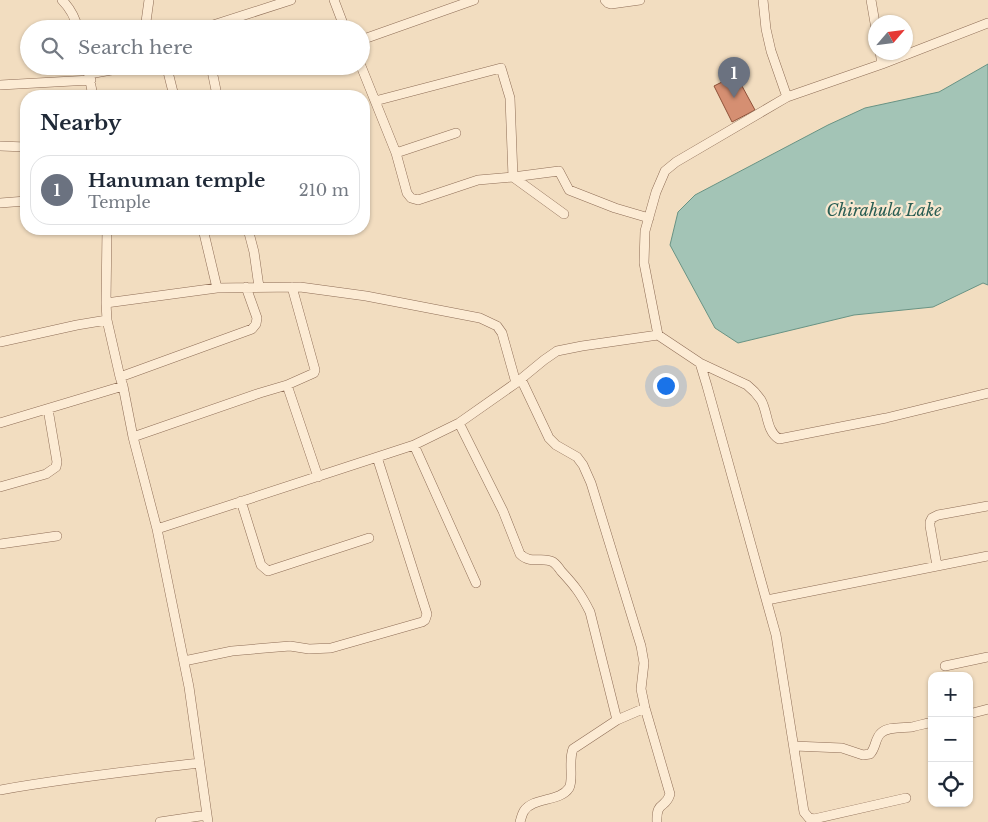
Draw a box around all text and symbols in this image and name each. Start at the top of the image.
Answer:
north arrow [868,15,913,60]
search box [20,20,370,75]
icon: search [38,34,66,62]
text: Search here [78,36,193,59]
pin: 1 [718,57,750,98]
text: Nearby [40,110,121,136]
text: Hanuman temple [88,169,265,192]
text: 1 [54,180,60,200]
text: 210 m [299,180,349,200]
text: Temple [88,192,151,212]
water label: Chirahula Lake [826,200,942,220]
your location [653,373,679,399]
map controls [928,672,973,807]
button: + [928,672,973,717]
button: − [928,717,973,762]
button: locate [928,762,973,807]

